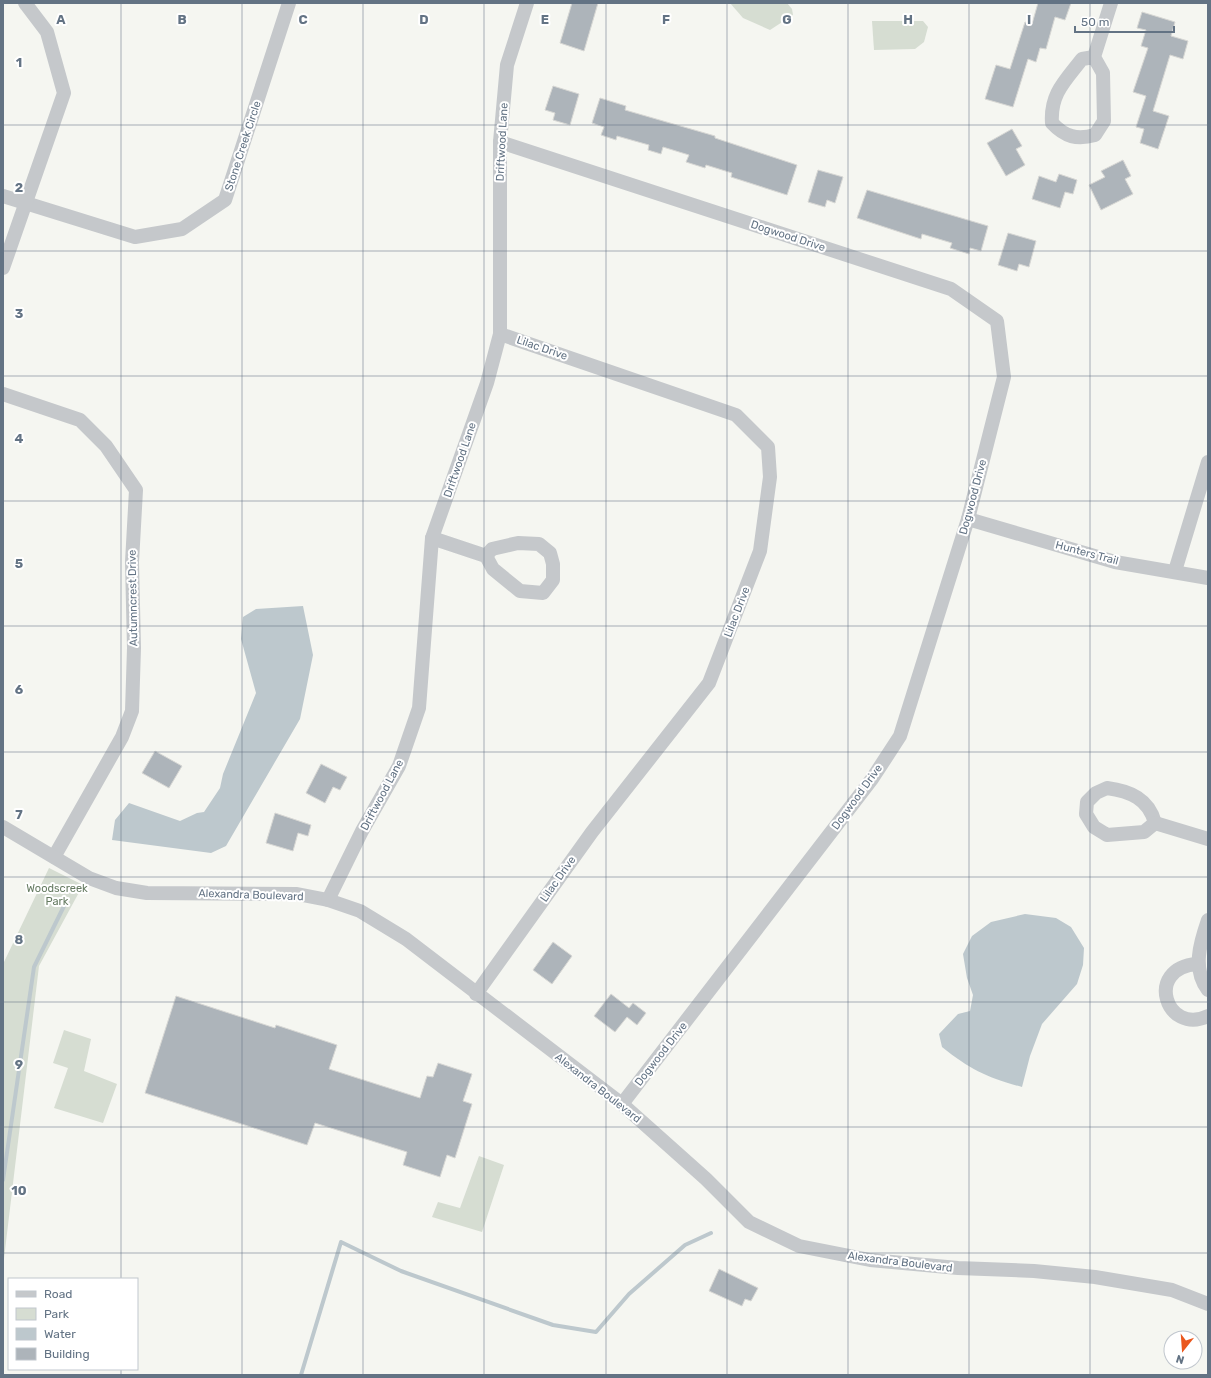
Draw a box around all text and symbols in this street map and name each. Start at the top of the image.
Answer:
scale bar [1075,8,1174,34]
text: A [56,12,66,27]
text: B [177,12,187,27]
text: C [298,12,308,27]
text: D [419,12,429,27]
text: E [541,12,549,27]
text: F [662,12,670,27]
text: G [782,12,792,27]
text: H [903,12,913,27]
text: I [1027,12,1031,27]
text: 50 m [1081,15,1109,29]
text: 1 [16,55,22,70]
street label: Stone Creek Circle [222,99,264,193]
street label: Driftwood Lane [493,102,511,182]
text: 2 [15,180,23,195]
street label: Dogwood Drive [749,218,827,254]
text: 3 [15,306,24,321]
street label: Lilac Drive [515,333,569,363]
street label: Driftwood Lane [441,421,479,499]
text: 4 [15,431,24,446]
street label: Dogwood Drive [957,458,989,536]
street label: Hunters Trail [1054,538,1120,568]
street label: Autumncrest Drive [126,550,140,646]
text: 5 [15,556,23,571]
street label: Lilac Drive [721,585,753,639]
text: 6 [15,682,24,697]
street label: Driftwood Lane [358,757,406,833]
street label: Dogwood Drive [829,762,885,832]
text: 7 [15,807,23,822]
street label: Lilac Drive [538,854,578,904]
park label: Woodscreek Park [26,882,88,908]
street label: Alexandra Boulevard [198,887,304,903]
text: 8 [15,932,24,947]
street label: Dogwood Drive [632,1019,690,1089]
street label: Alexandra Boulevard [552,1050,644,1126]
text: 9 [15,1057,23,1072]
text: 10 [11,1183,27,1198]
street label: Alexandra Boulevard [847,1249,953,1275]
legend [8,1278,138,1370]
text: Road [44,1287,72,1301]
text: Park [44,1307,70,1321]
text: Water [44,1327,76,1341]
north arrow [1163,1330,1203,1370]
text: Building [44,1347,90,1361]
text: N [1174,1352,1186,1366]

